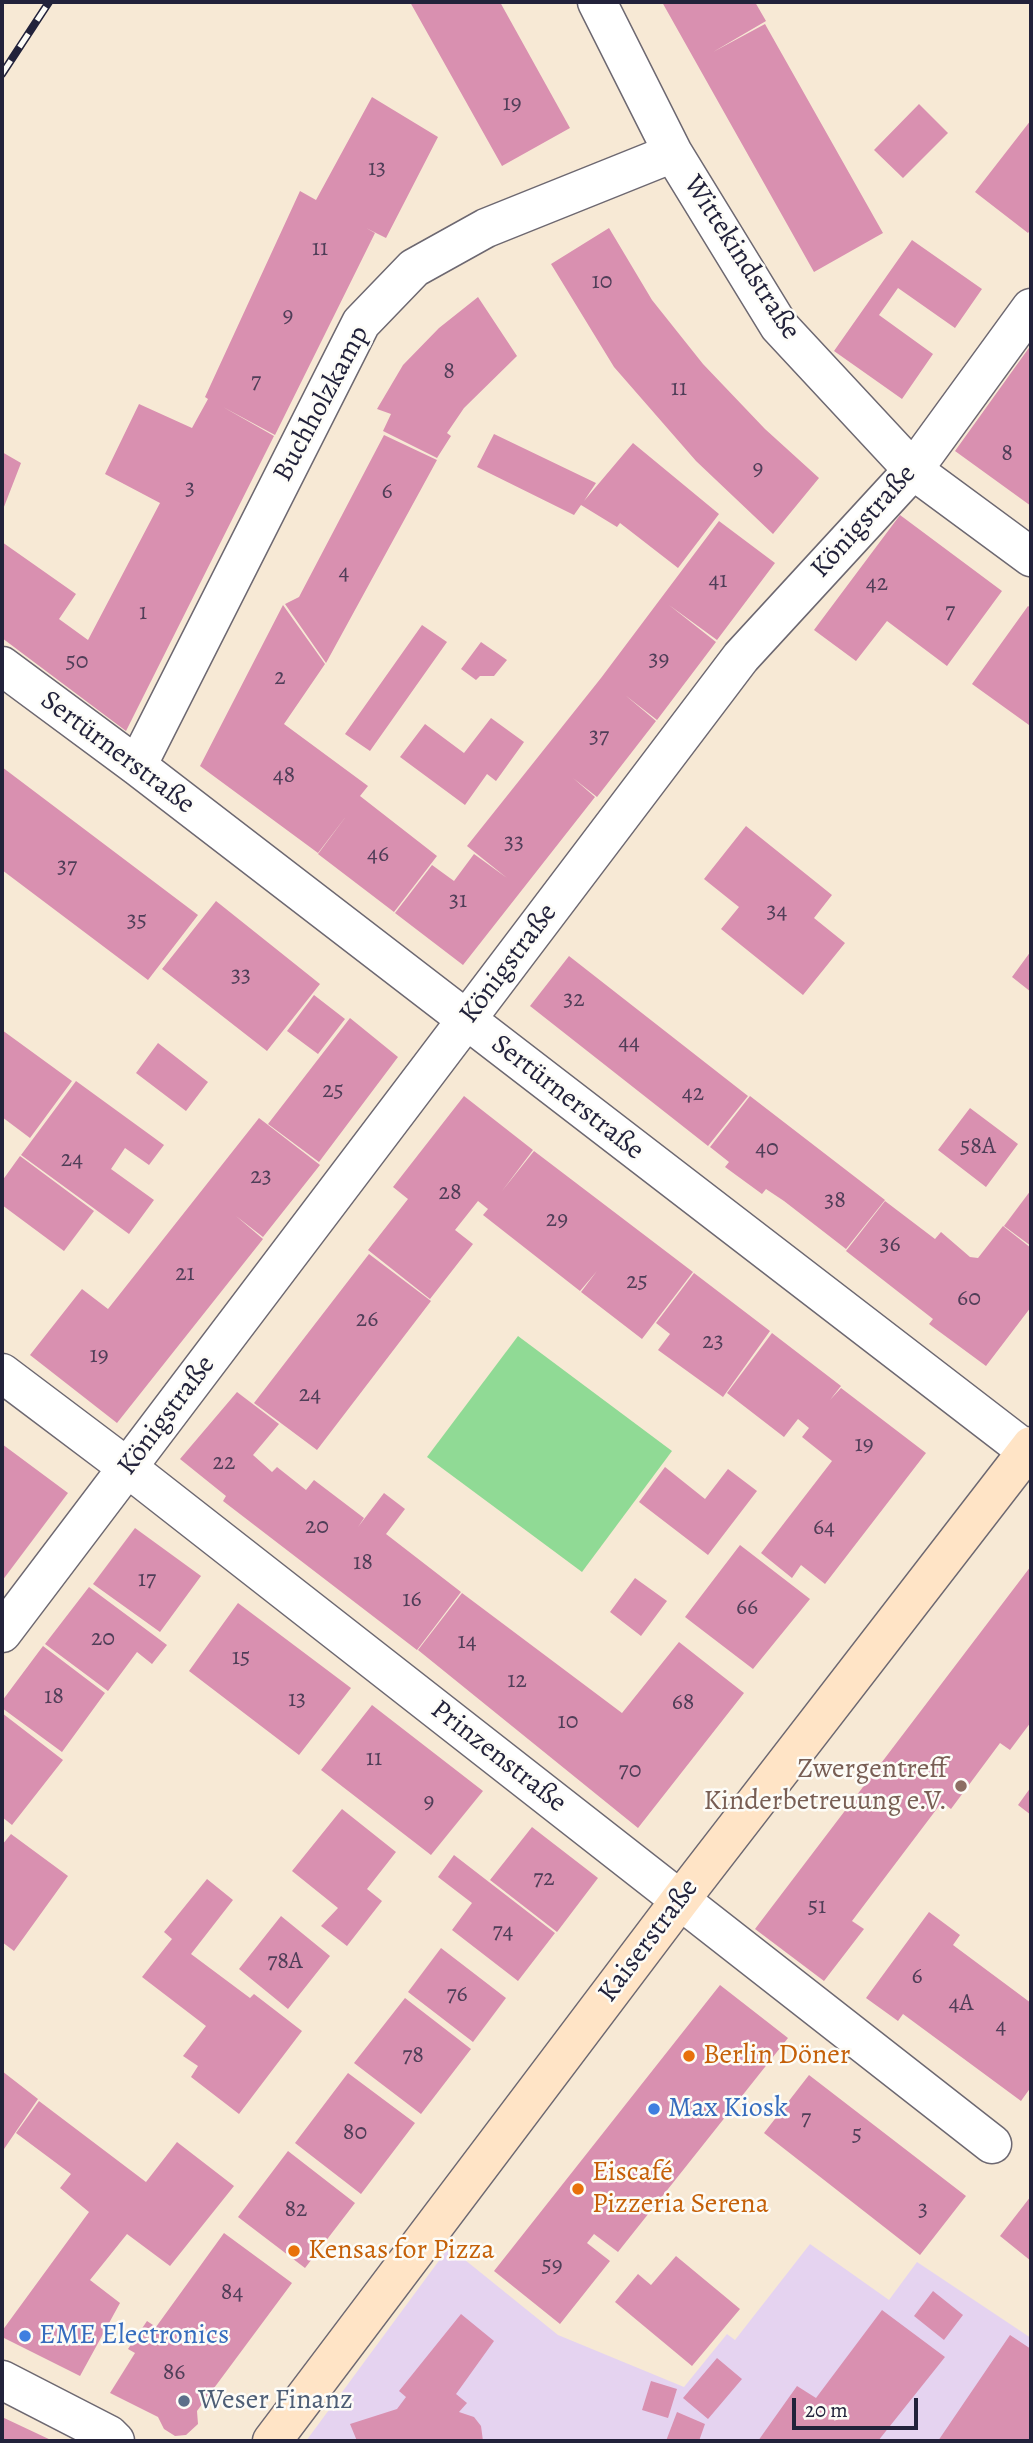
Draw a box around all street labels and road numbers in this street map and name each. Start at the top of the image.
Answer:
street label: Wittekindstraße [675,170,807,346]
street label: Buchholzkamp [267,320,377,488]
street label: Königstraße [804,458,924,586]
street label: Sertürnerstraße [33,684,201,822]
street label: Königstraße [453,898,565,1030]
street label: Sertürnerstraße [484,1028,650,1168]
street label: Königstraße [111,1350,223,1482]
street label: Prinzenstraße [423,1694,573,1820]
street label: Kaiserstraße [592,1873,706,2009]

